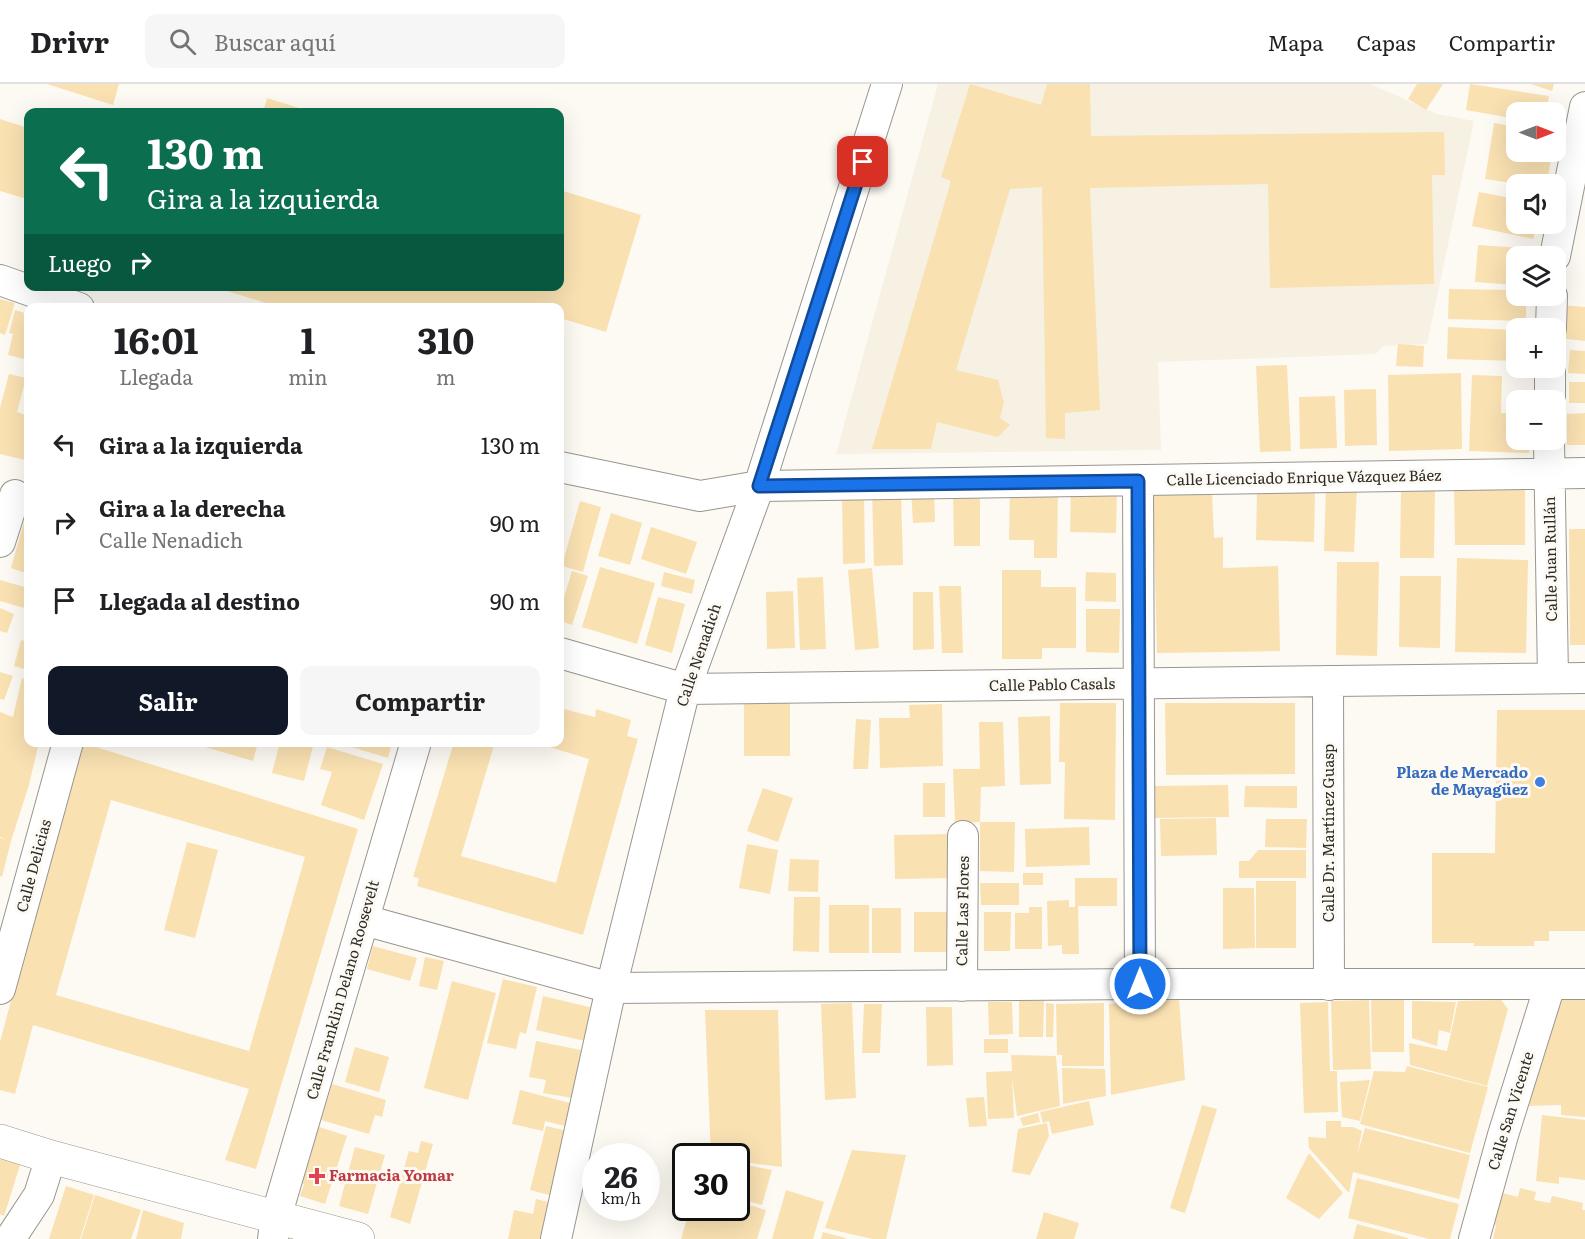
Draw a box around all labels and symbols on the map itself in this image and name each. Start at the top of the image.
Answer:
north arrow [1506,102,1566,162]
pin [837,136,888,187]
street label: Calle Licenciado Enrique Vázquez Báez [1166,463,1442,490]
street label: Calle Juan Rullán [1537,496,1562,622]
street label: Calle Nenadich [669,600,726,709]
street label: Calle Pablo Casals [989,671,1116,696]
street label: Calle Dr. Martínez Guasp [1316,744,1339,922]
place label: Plaza de Mercado de Mayagüez [1396,760,1528,800]
marker: Plaza de Mercado de Mayagüez [1533,775,1547,789]
street label: Calle Delicias [9,816,56,915]
street label: Calle Las Flores [949,856,974,966]
street label: Calle Franklin Delano Roosevelt [299,877,384,1102]
position arrow [1108,952,1172,1016]
street label: Calle San Vicente [1481,1048,1539,1173]
speed limit sign: 30 [672,1143,750,1221]
place label: Farmacia Yomar [329,1163,454,1186]
marker: Farmacia Yomar [310,1169,324,1183]

